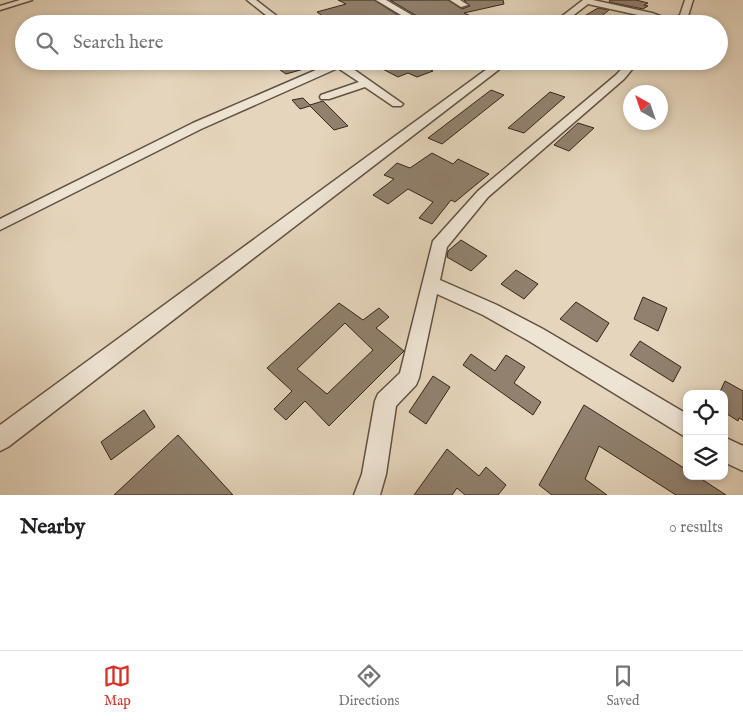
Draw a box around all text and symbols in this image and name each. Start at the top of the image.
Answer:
search box [15,15,728,70]
icon: search [33,29,61,57]
text: Search here [73,31,164,55]
north arrow [623,85,668,130]
map controls [683,390,728,480]
button: locate [683,390,728,435]
button: layers [683,435,728,480]
text: Nearby [20,514,85,541]
text: 0 results [669,518,723,538]
tab: Map [103,662,131,710]
tab: Directions [338,662,399,710]
tab: Saved [606,662,639,710]

